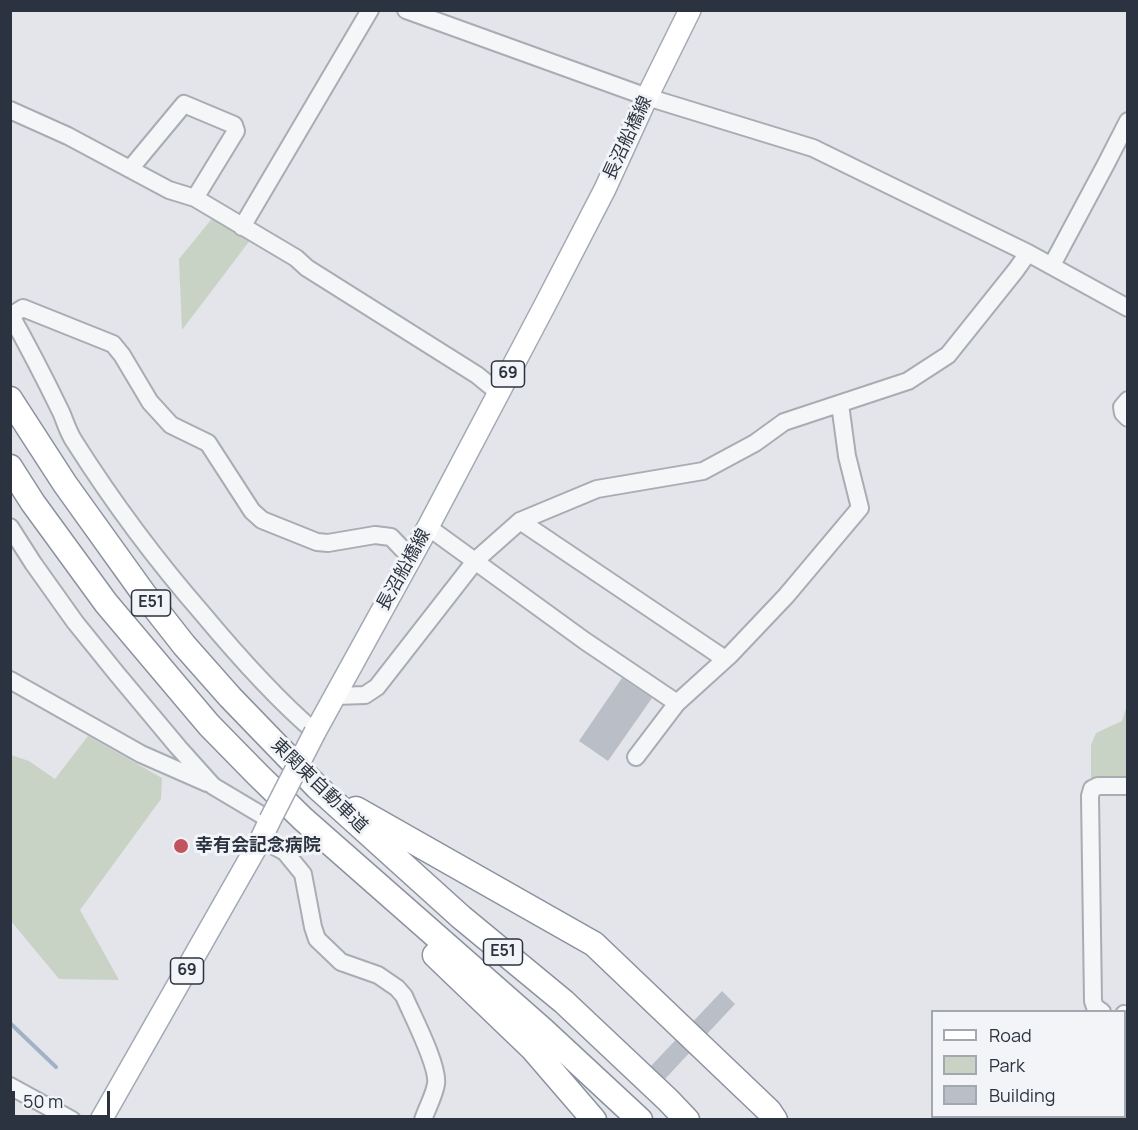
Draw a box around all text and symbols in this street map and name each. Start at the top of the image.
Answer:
street label: 長沼船橋線 [599,93,657,183]
road number: 69 [492,361,524,387]
street label: 長沼船橋線 [373,525,435,615]
road number: E51 [132,590,170,616]
street label: 東関東自動車道 [266,734,372,838]
place label: 幸有会記念病院 [195,835,321,857]
marker: 幸有会記念病院 [172,837,190,855]
road number: E51 [484,939,522,965]
road number: 69 [170,958,204,984]
legend [931,1010,1126,1118]
text: Road [989,1023,1032,1047]
text: Park [989,1053,1025,1077]
scale bar [15,1079,112,1117]
text: Building [989,1083,1055,1107]
text: 50 m [23,1089,63,1113]

